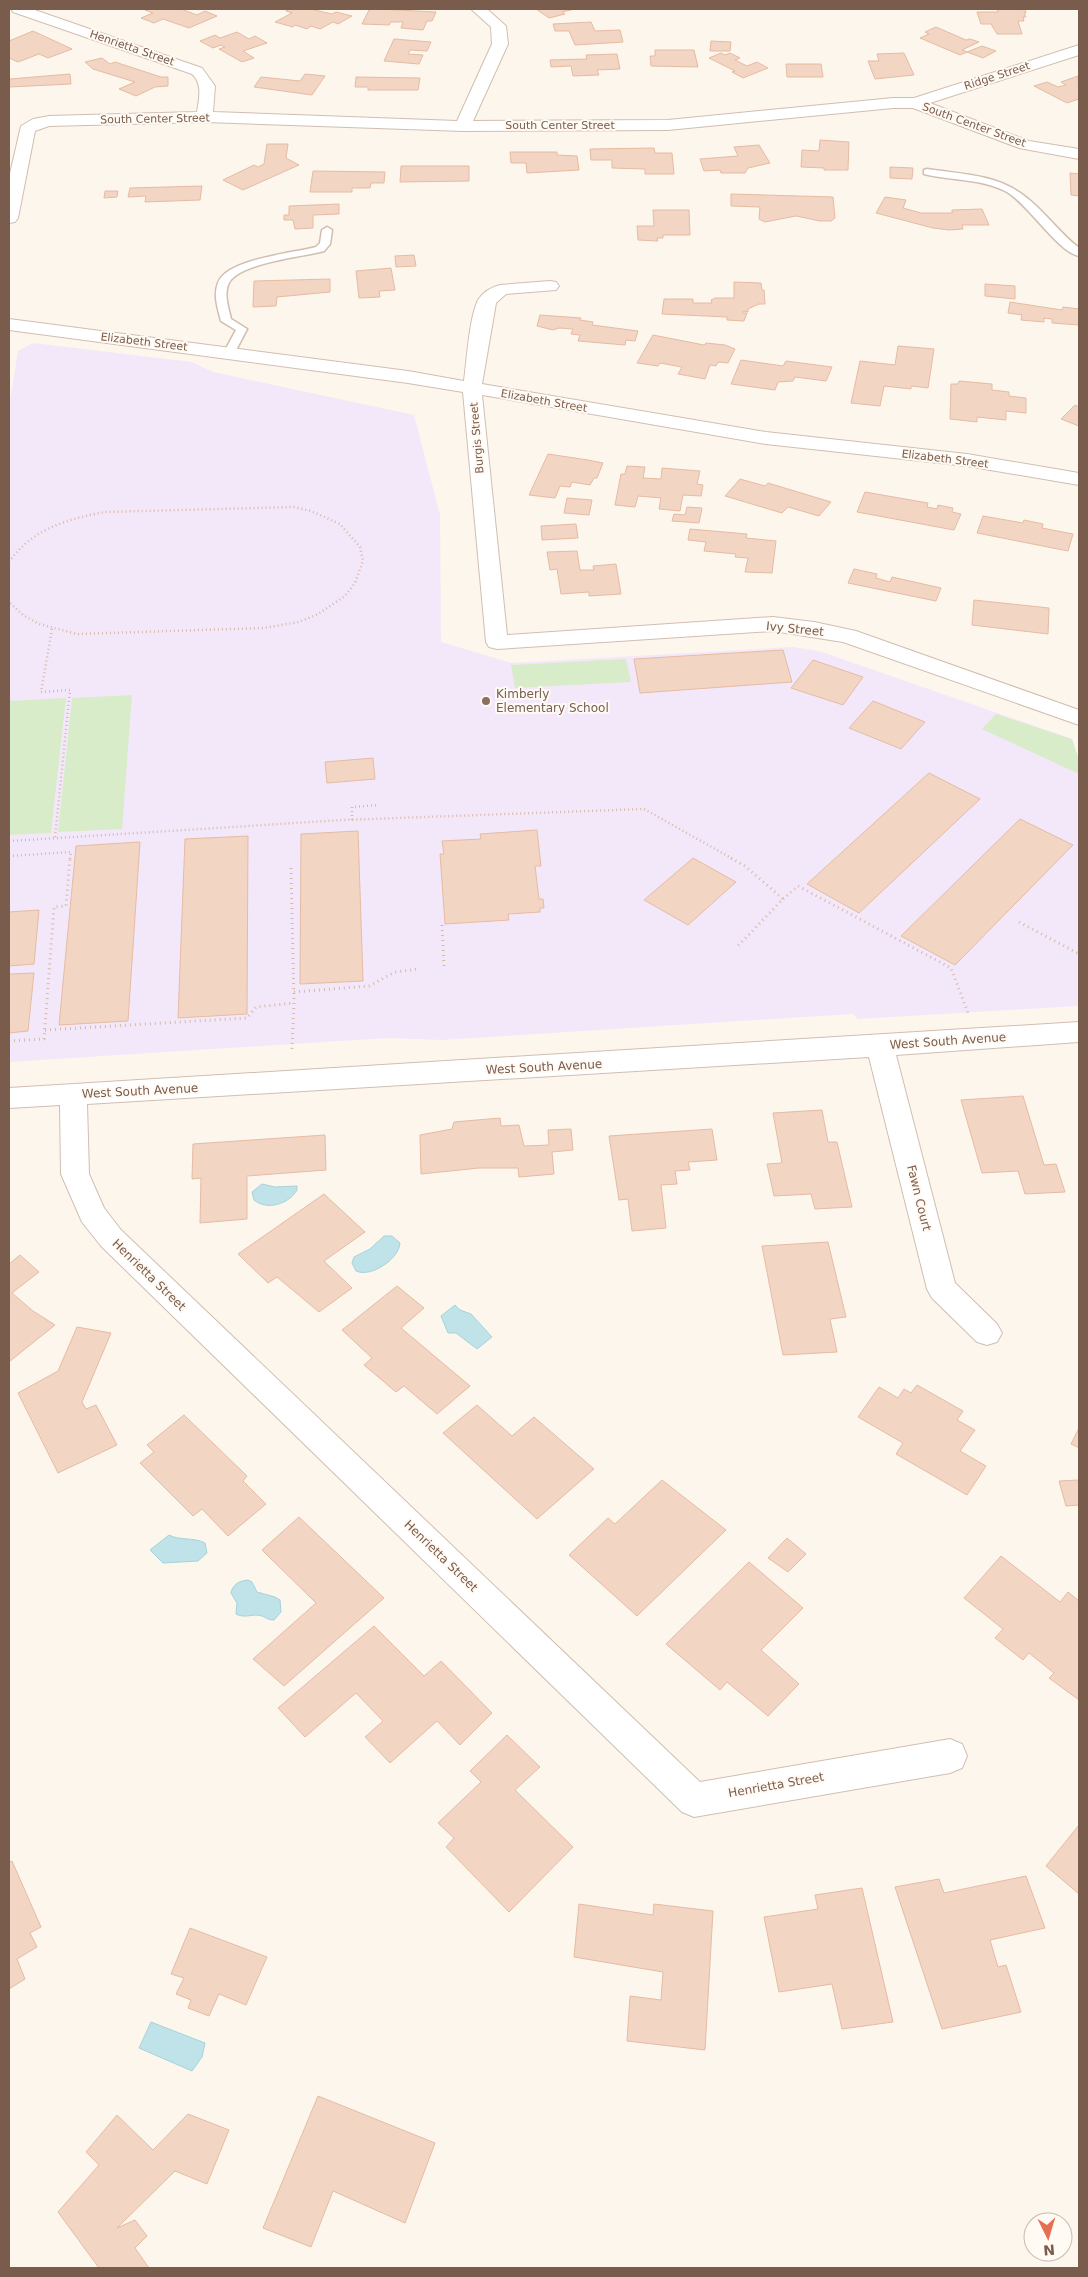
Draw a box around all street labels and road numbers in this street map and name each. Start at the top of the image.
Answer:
street label: Henrietta Street [88,27,177,69]
street label: Ridge Street [962,59,1032,93]
street label: South Center Street [920,100,1028,150]
street label: South Center Street [100,112,210,126]
street label: South Center Street [505,119,615,132]
street label: Elizabeth Street [100,330,189,354]
street label: Elizabeth Street [500,387,589,415]
street label: Burgis Street [467,401,487,474]
street label: Elizabeth Street [901,447,990,471]
street label: Ivy Street [765,619,825,639]
street label: West South Avenue [889,1030,1007,1052]
street label: West South Avenue [485,1057,603,1077]
street label: West South Avenue [81,1081,199,1101]
street label: Fawn Court [904,1164,934,1233]
street label: Henrietta Street [109,1236,189,1314]
street label: Henrietta Street [401,1517,481,1595]
street label: Henrietta Street [727,1770,825,1800]

